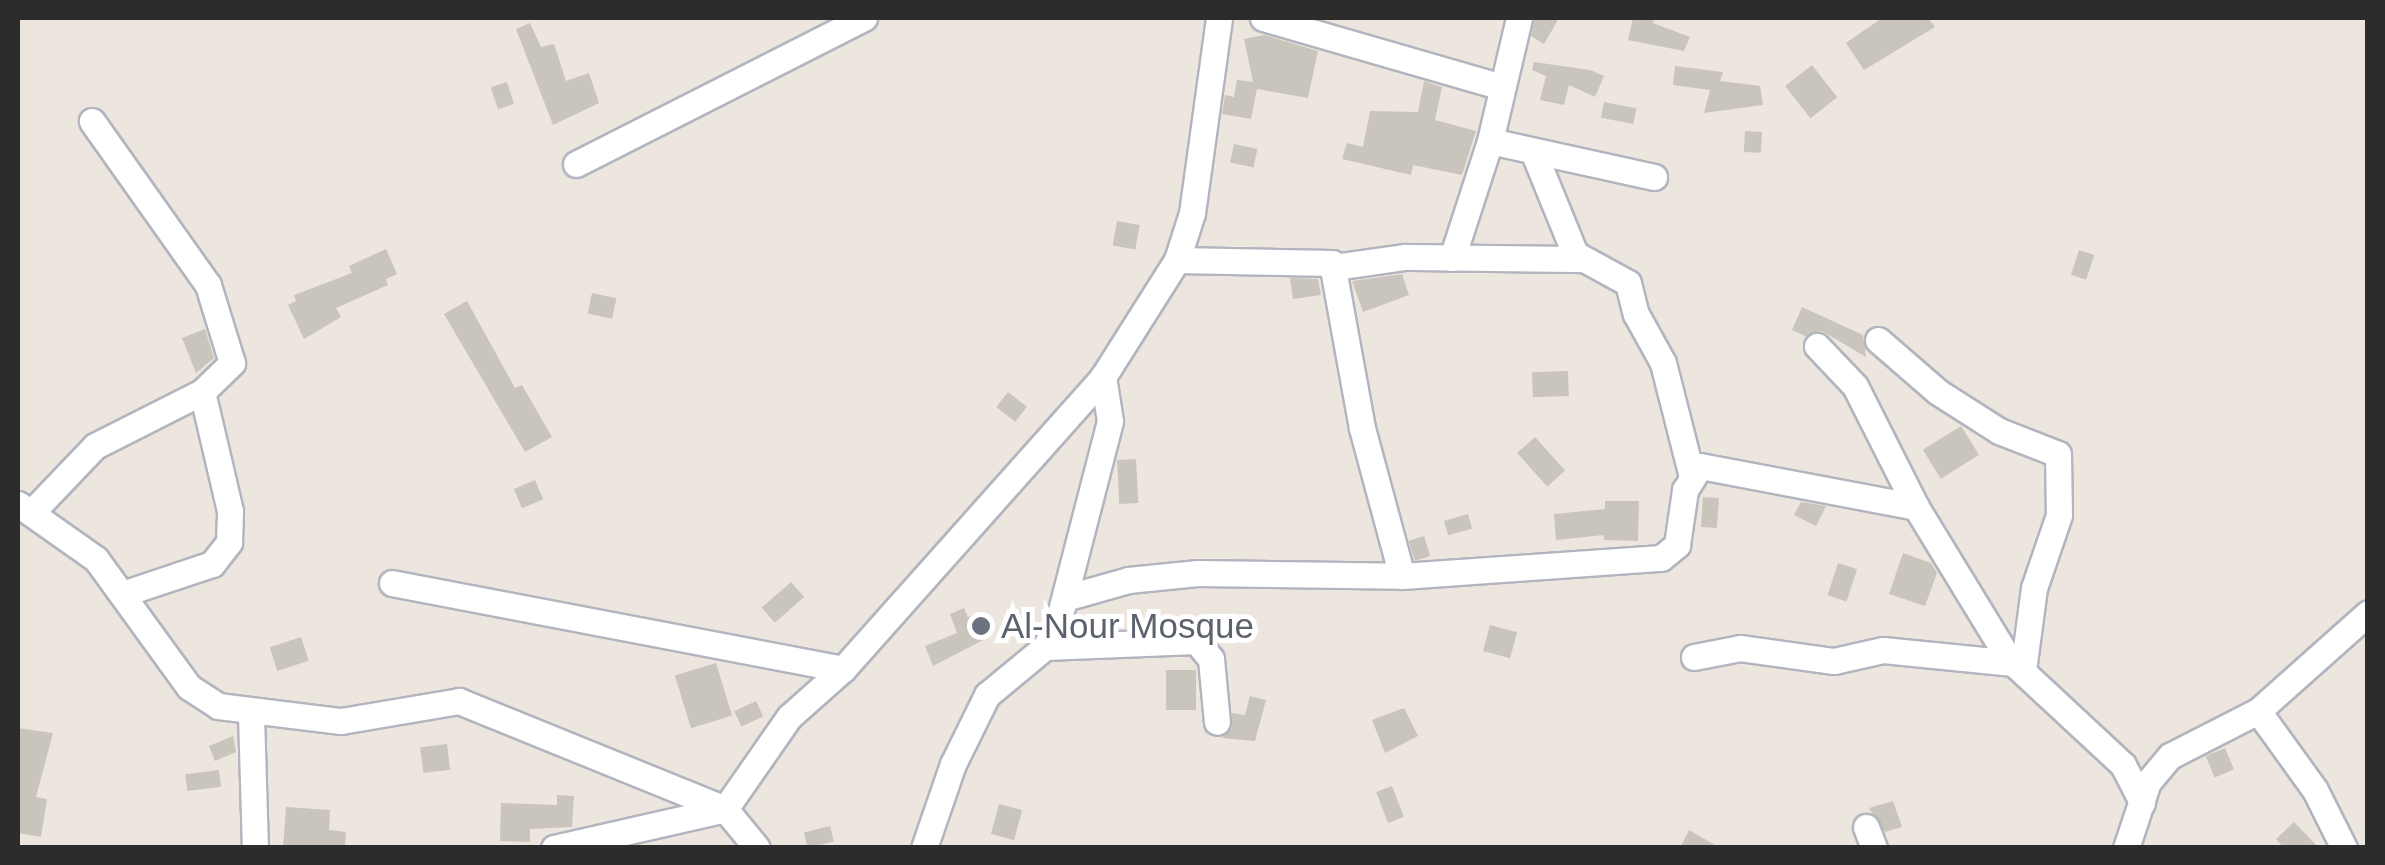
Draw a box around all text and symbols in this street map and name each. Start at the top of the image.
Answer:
place label: Al-Nour Mosque [1001,605,1254,647]
marker: Al-Nour Mosque [970,615,992,637]

